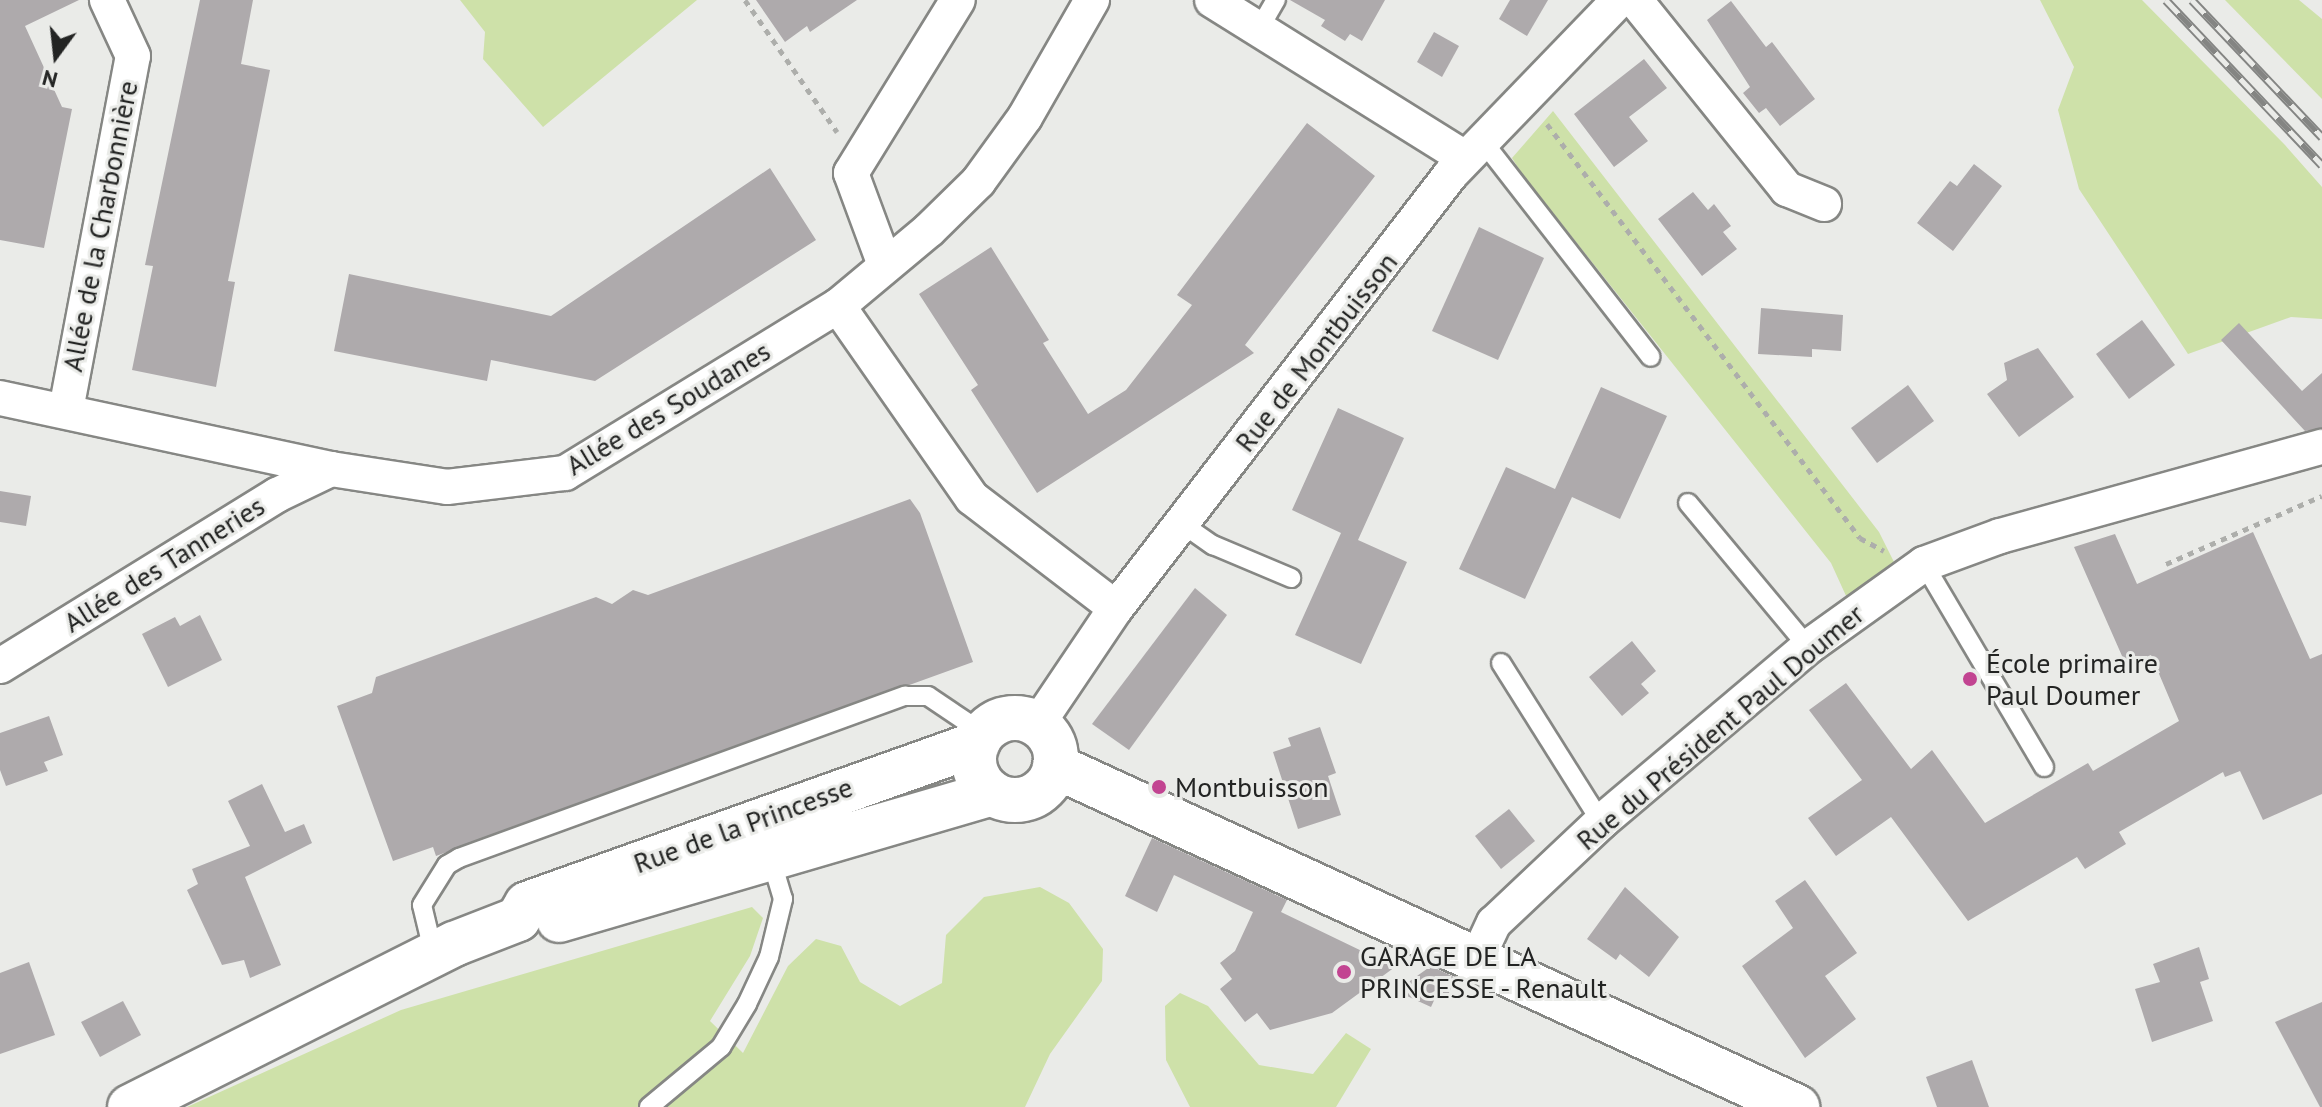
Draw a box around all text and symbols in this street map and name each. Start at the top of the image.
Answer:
north arrow [16,16,96,96]
text: N [39,64,60,95]
street label: Allée de la Charbonnière [55,78,145,374]
street label: Rue de Montbuisson [1228,246,1404,458]
street label: Allée des Soudanes [560,334,776,482]
street label: Allée des Tanneries [57,488,271,640]
street label: Rue du Président Paul Doumer [1570,597,1870,857]
place label: École primaire Paul Doumer [1986,646,2158,712]
marker: École primaire Paul Doumer [1961,670,1979,688]
street label: Rue de la Princesse [629,770,857,880]
place label: Montbuisson [1175,770,1329,804]
marker: Montbuisson [1150,778,1168,796]
place label: GARAGE DE LA PRINCESSE - Renault [1360,939,1612,1005]
marker: GARAGE DE LA PRINCESSE - Renault [1335,963,1353,981]

